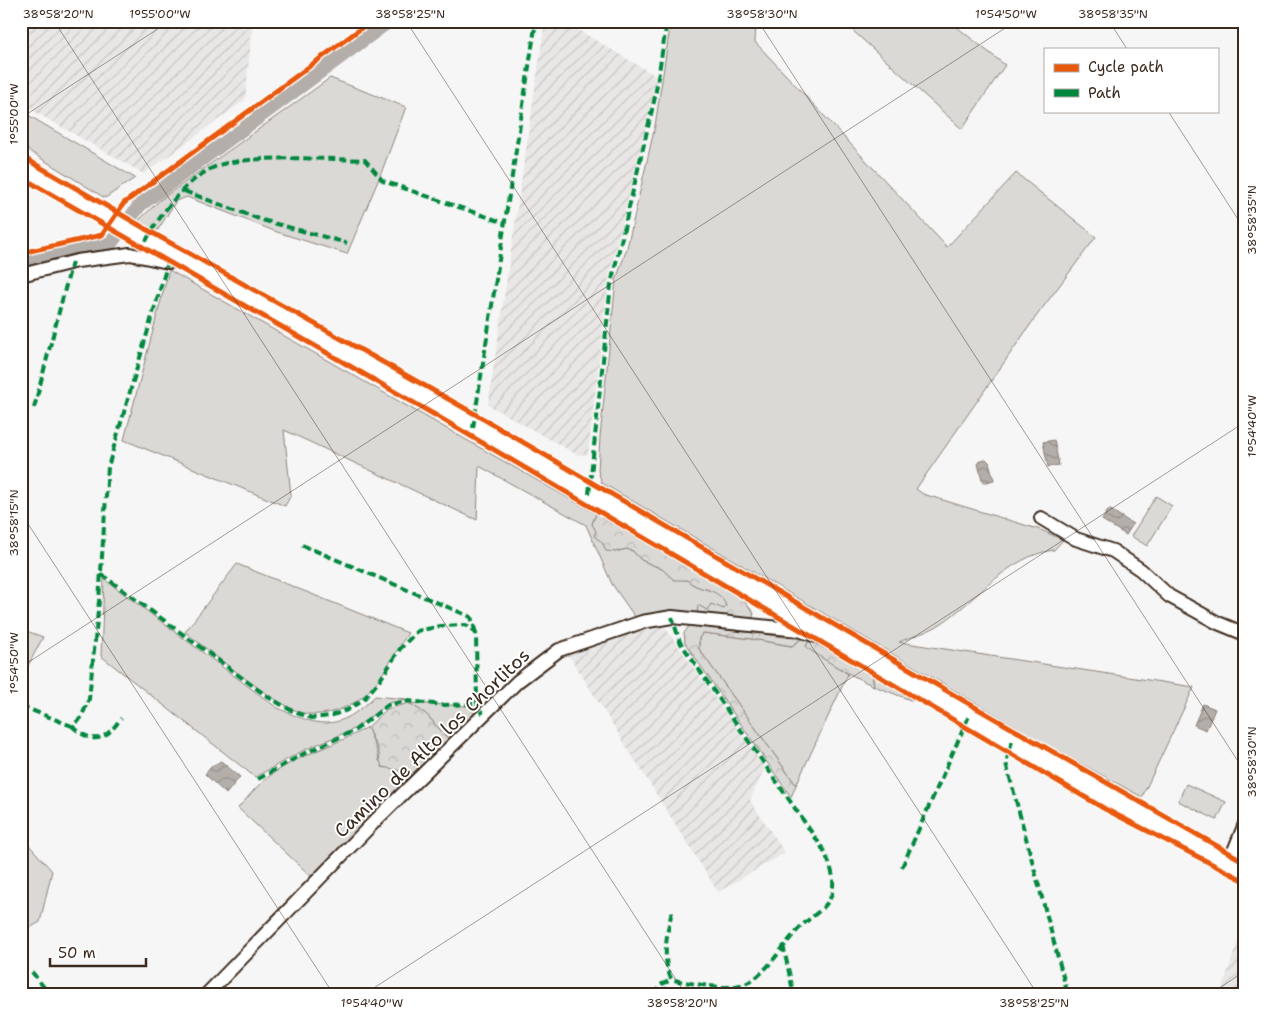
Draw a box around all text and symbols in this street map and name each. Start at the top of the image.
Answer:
text: 38°58'20"N [22,6,94,22]
text: 1°55'00"W [129,6,191,22]
text: 38°58'25"N [375,6,445,22]
text: 38°58'30"N [726,6,798,22]
text: 1°54'50"W [975,6,1037,22]
text: 38°58'35"N [1078,6,1148,22]
legend [1044,48,1218,112]
text: Cycle path [1088,57,1164,77]
text: 1°55'00"W [6,83,22,145]
text: Path [1088,83,1121,103]
text: 38°58'35"N [1244,185,1260,255]
text: 1°54'40"W [1244,395,1260,457]
text: 38°58'15"N [6,489,22,557]
text: 1°54'50"W [6,632,22,694]
street label: Camino de Alto los Chorlitos [329,643,535,843]
text: 38°58'30"N [1244,726,1260,798]
scale bar [50,936,146,968]
text: 50 m [58,943,96,963]
text: 1°54'40"W [341,995,403,1011]
text: 38°58'20"N [646,995,718,1011]
text: 38°58'25"N [999,995,1069,1011]

